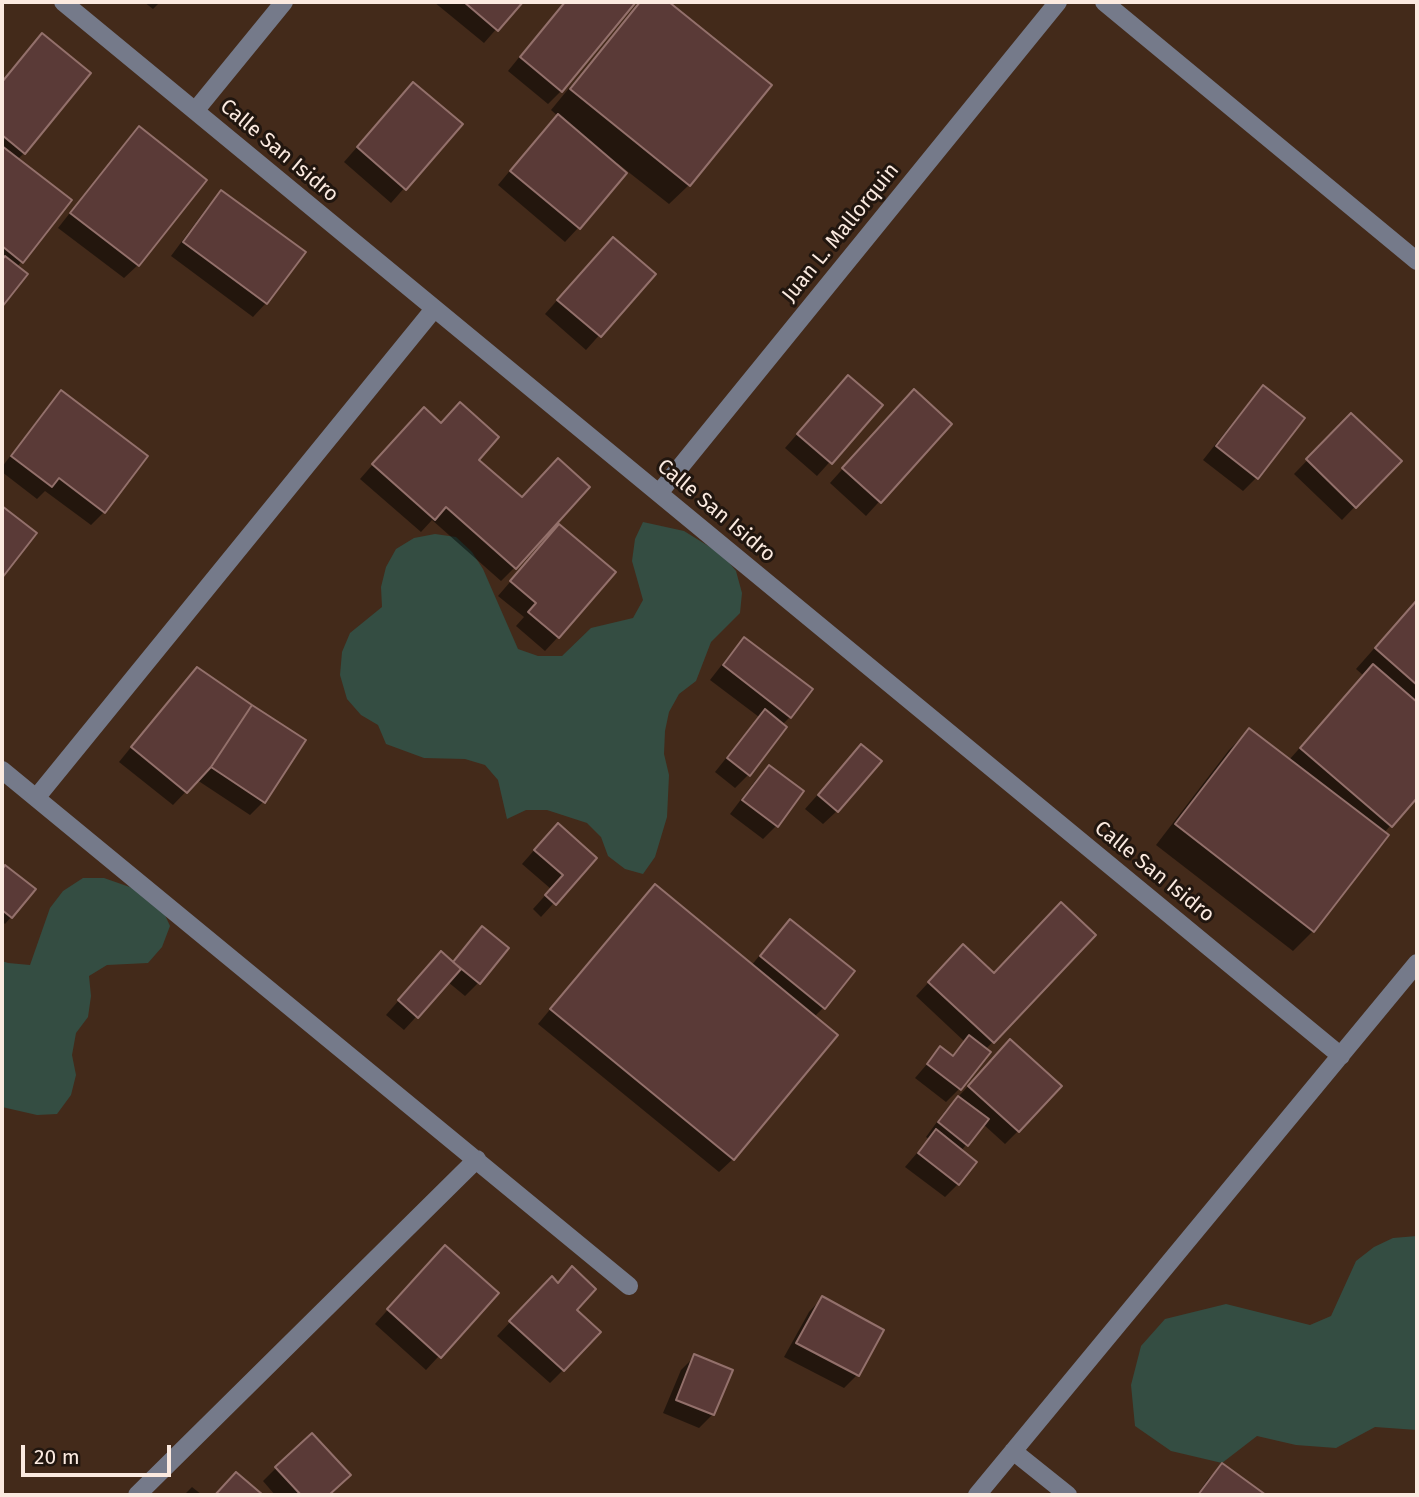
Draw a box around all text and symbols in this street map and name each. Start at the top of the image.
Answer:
street label: Calle San Isidro [215,94,343,208]
street label: Juan L. Mallorquin [777,158,905,308]
street label: Calle San Isidro [652,454,780,568]
street label: Calle San Isidro [1089,816,1219,928]
scale bar [24,1430,175,1474]
text: 20 m [34,1444,80,1470]

